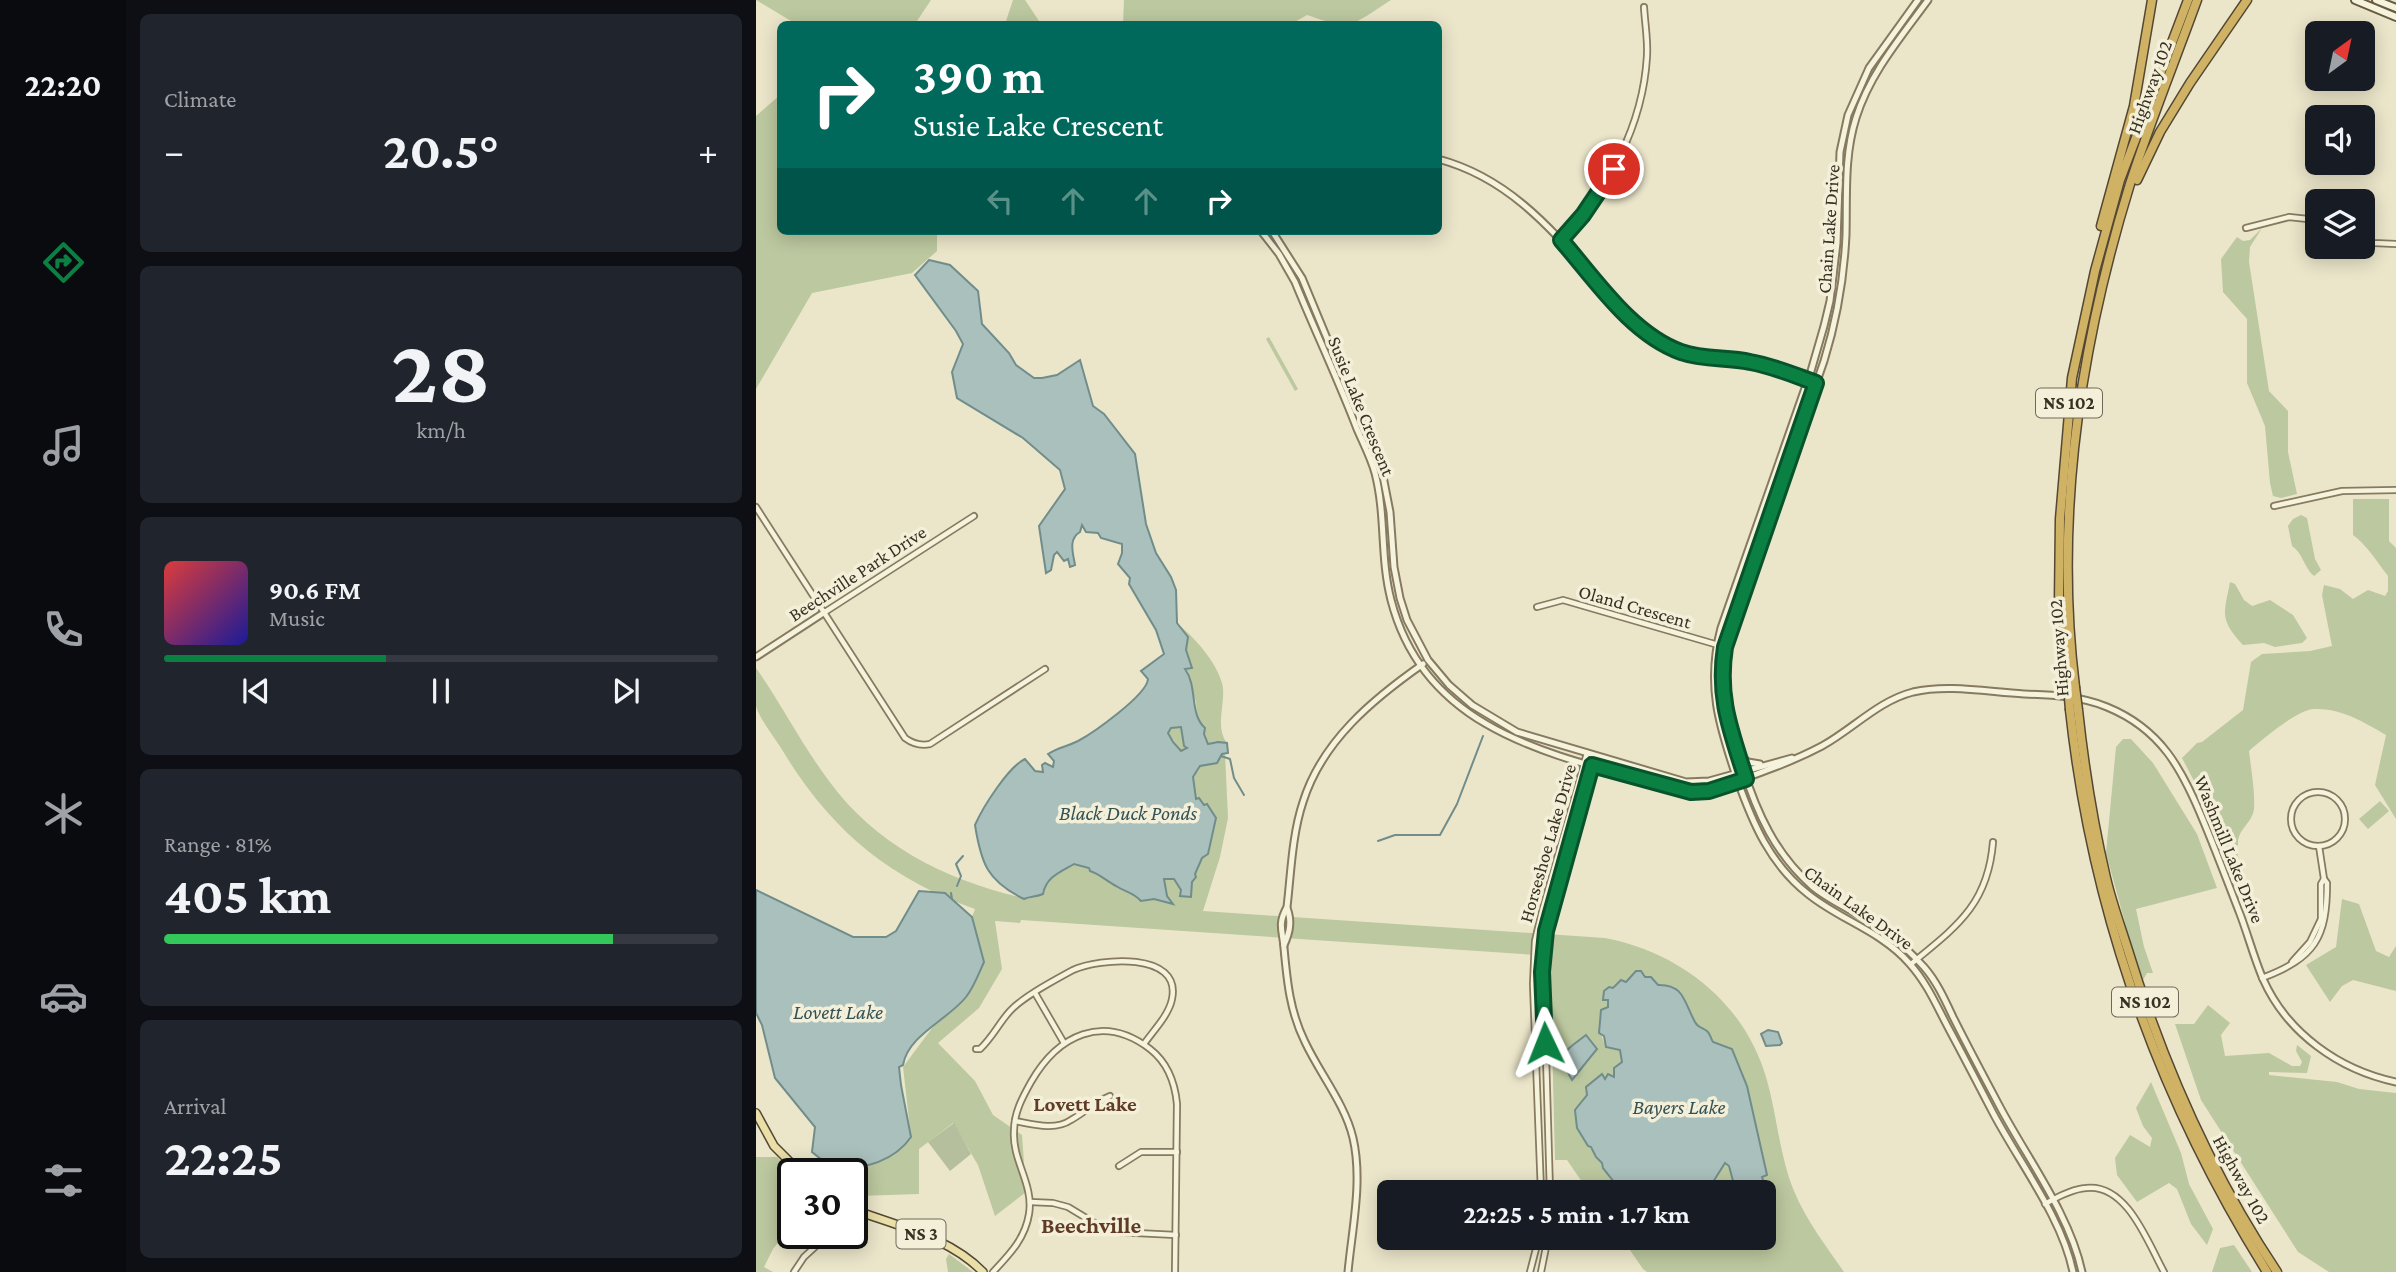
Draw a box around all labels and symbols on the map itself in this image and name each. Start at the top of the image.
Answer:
north arrow [2305,21,2375,91]
street label: Highway 102 [2123,38,2176,137]
pin [1584,139,1644,199]
street label: Chain Lake Drive [1814,164,1843,294]
street label: Susie Lake Crescent [1324,333,1399,480]
road number: NS 102 [2036,388,2102,418]
street label: Beechville Park Drive [785,521,930,626]
street label: Oland Crescent [1576,580,1694,633]
street label: Highway 102 [2045,599,2072,697]
street label: Horseshoe Lake Drive [1515,762,1580,925]
street label: Washmill Lake Drive [2190,772,2269,926]
water label: Black Duck Ponds [1059,801,1197,825]
street label: Chain Lake Drive [1800,861,1917,954]
road number: NS 102 [2112,987,2178,1016]
water label: Lovett Lake [793,1000,883,1024]
position arrow [1508,1006,1582,1080]
district label: Lovett Lake [1033,1092,1137,1116]
water label: Bayers Lake [1632,1095,1726,1119]
street label: Highway 102 [2209,1131,2274,1227]
speed limit sign: 30 [777,1158,868,1249]
district label: Beechville [1041,1212,1141,1238]
road number: NS 3 [896,1219,946,1248]

